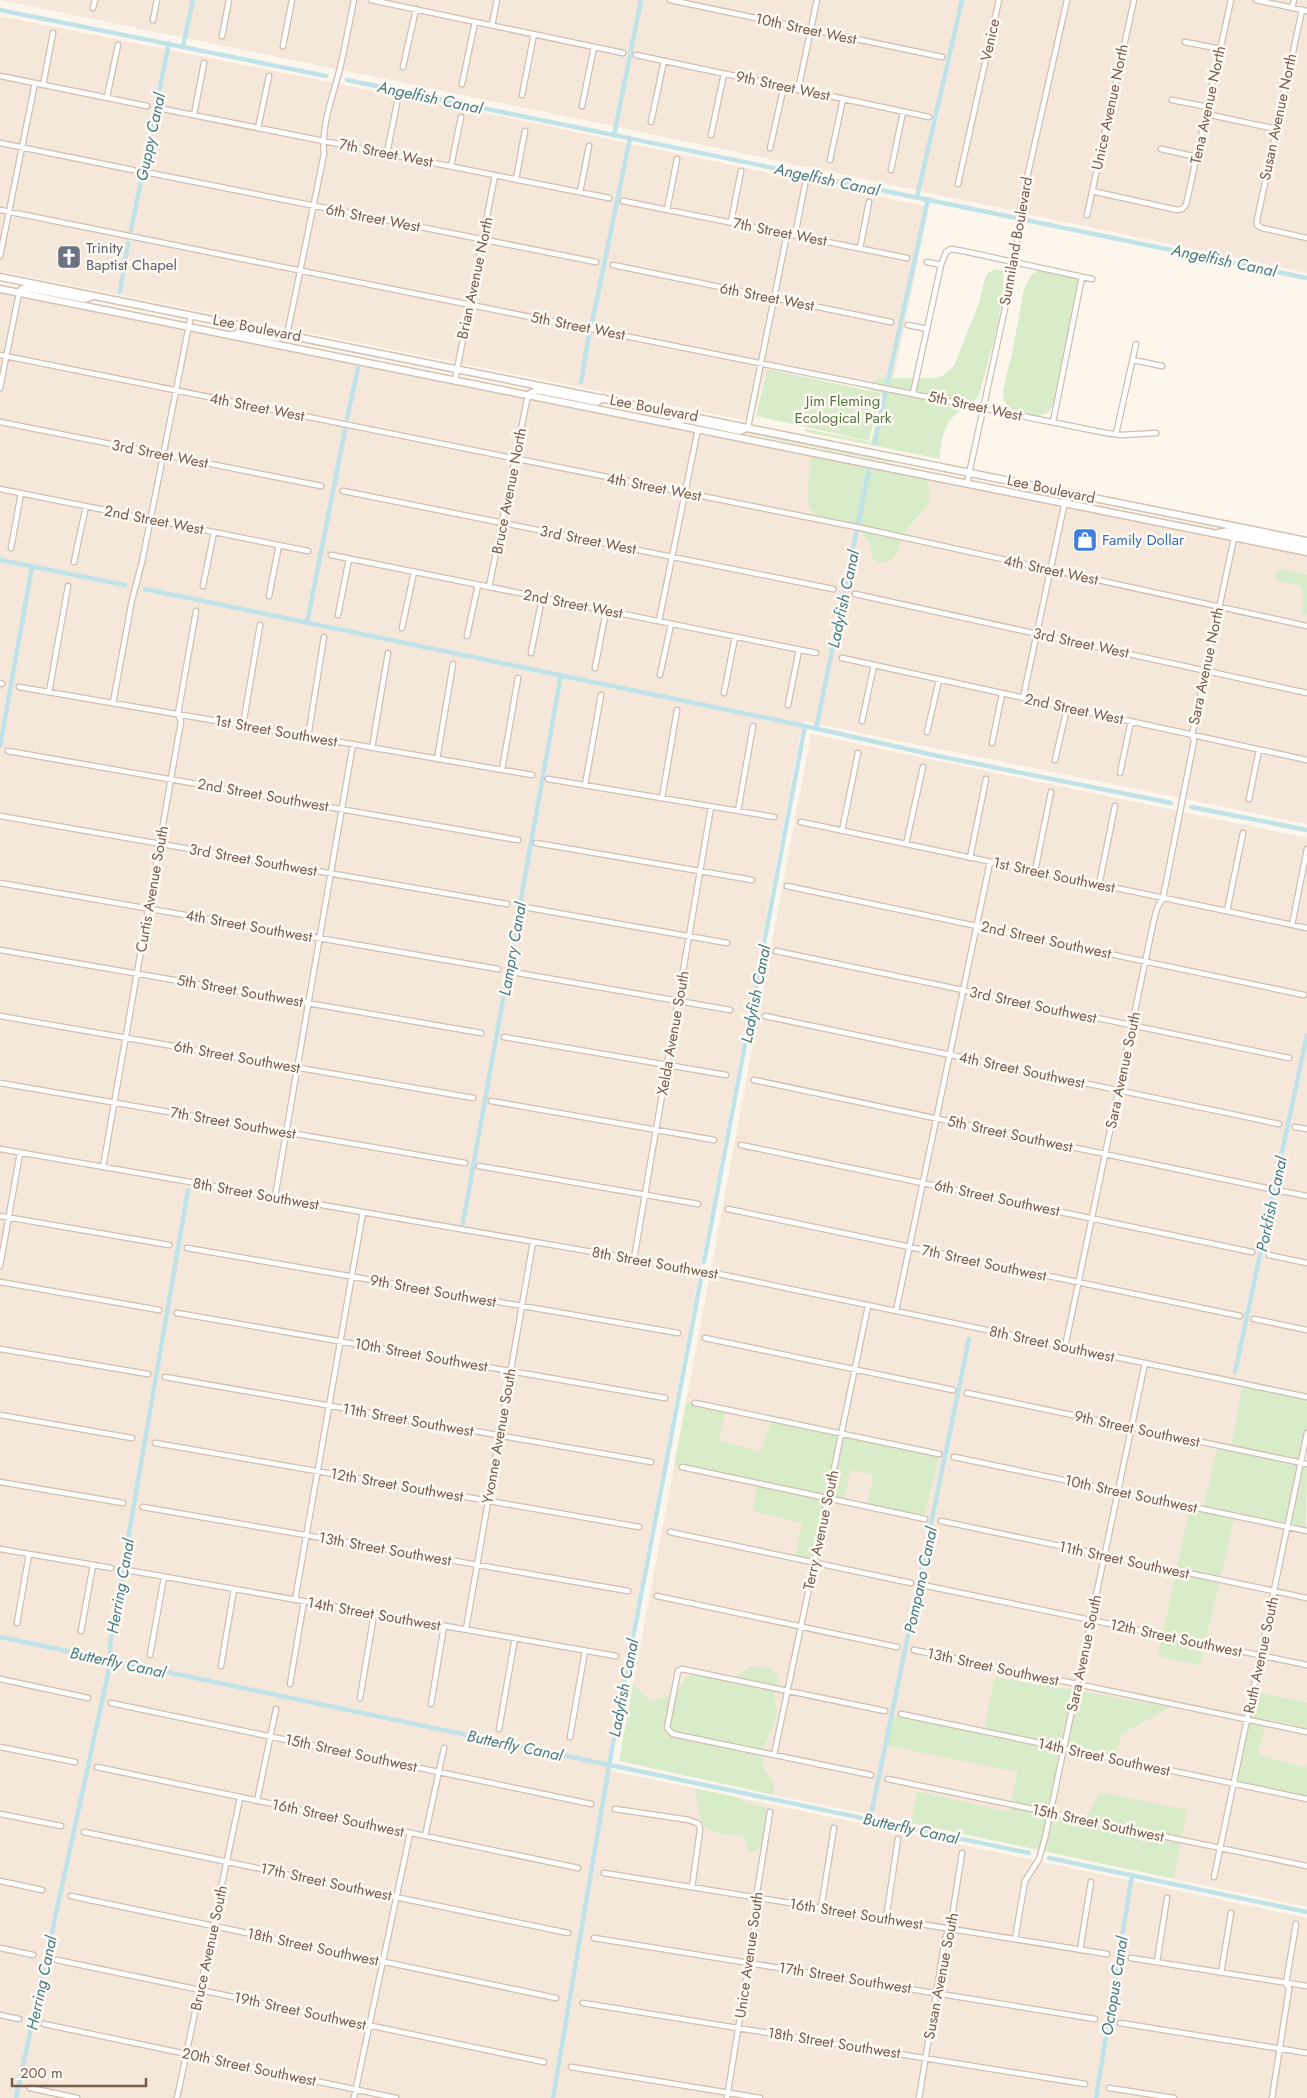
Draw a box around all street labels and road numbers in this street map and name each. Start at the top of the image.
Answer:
street label: 10th Street West [753,8,859,51]
street label: Venice [975,16,1005,63]
street label: Unice Avenue North [1086,42,1134,172]
street label: Tena Avenue North [1185,44,1231,166]
street label: Susan Avenue North [1254,51,1302,183]
street label: 9th Street West [734,65,833,107]
street label: 7th Street West [337,133,435,173]
street label: Sunniland Boulevard [994,175,1038,307]
street label: 6th Street West [324,198,423,238]
street label: 7th Street West [731,212,829,252]
street label: Brian Avenue North [451,215,499,341]
street label: 6th Street West [718,277,817,317]
street label: 5th Street West [529,306,627,346]
street label: Lee Boulevard [211,309,303,347]
street label: 5th Street West [926,385,1025,427]
street label: 4th Street West [208,387,307,427]
street label: Lee Boulevard [608,389,700,427]
street label: Bruce Avenue North [486,426,532,556]
street label: 3rd Street West [110,434,210,474]
street label: 4th Street West [605,467,704,507]
street label: Lee Boulevard [1005,469,1097,509]
street label: 2nd Street West [102,500,206,540]
street label: 3rd Street West [538,520,638,560]
street label: 4th Street West [1002,549,1101,591]
street label: 2nd Street West [521,584,625,624]
street label: Sara Avenue North [1183,605,1229,727]
street label: 3rd Street West [1031,622,1131,664]
street label: 2nd Street West [1022,688,1126,730]
street label: 1st Street Southwest [213,709,339,753]
street label: 2nd Street Southwest [196,773,331,817]
street label: Curtis Avenue South [130,824,174,954]
street label: 3rd Street Southwest [187,838,319,882]
street label: 1st Street Southwest [991,851,1117,899]
street label: 4th Street Southwest [184,904,314,948]
street label: 2nd Street Southwest [979,915,1114,965]
street label: 5th Street Southwest [175,969,305,1013]
street label: Xelda Avenue South [651,969,695,1097]
street label: 3rd Street Southwest [967,981,1099,1029]
street label: Sara Avenue South [1100,1009,1146,1131]
street label: 6th Street Southwest [172,1035,302,1079]
street label: 4th Street Southwest [957,1046,1087,1094]
street label: 7th Street Southwest [168,1101,298,1145]
street label: 5th Street Southwest [945,1110,1075,1158]
street label: 8th Street Southwest [191,1172,321,1216]
street label: 6th Street Southwest [932,1174,1062,1222]
street label: 7th Street Southwest [920,1239,1049,1287]
street label: 8th Street Southwest [590,1241,720,1285]
street label: 9th Street Southwest [368,1269,498,1313]
street label: 8th Street Southwest [987,1320,1117,1368]
street label: 10th Street Southwest [353,1332,490,1378]
street label: Yvonne Avenue South [476,1366,522,1506]
street label: 11th Street Southwest [341,1398,476,1442]
street label: 9th Street Southwest [1072,1405,1202,1453]
street label: 12th Street Southwest [329,1462,466,1508]
street label: Terry Avenue South [798,1468,844,1592]
street label: 10th Street Southwest [1063,1469,1200,1519]
street label: 13th Street Southwest [317,1527,453,1572]
street label: 11th Street Southwest [1057,1535,1192,1585]
street label: 14th Street Southwest [306,1591,443,1637]
street label: Sara Avenue South [1061,1592,1107,1714]
street label: Ruth Avenue South [1238,1594,1284,1716]
street label: 12th Street Southwest [1108,1613,1244,1663]
street label: 13th Street Southwest [925,1642,1061,1692]
street label: 15th Street Southwest [283,1728,419,1778]
street label: 14th Street Southwest [1036,1732,1173,1782]
street label: 16th Street Southwest [270,1793,407,1843]
street label: 15th Street Southwest [1030,1798,1166,1848]
street label: 17th Street Southwest [258,1857,394,1907]
street label: Bruce Avenue South [185,1883,233,2013]
street label: Unice Avenue South [729,1890,769,2020]
street label: 16th Street Southwest [788,1893,925,1935]
street label: Susan Avenue South [918,1911,964,2041]
street label: 18th Street Southwest [245,1922,381,1972]
street label: 17th Street Southwest [777,1957,913,1999]
street label: 19th Street Southwest [232,1986,369,2036]
street label: 18th Street Southwest [766,2022,902,2064]
street label: 20th Street Southwest [180,2042,319,2092]

